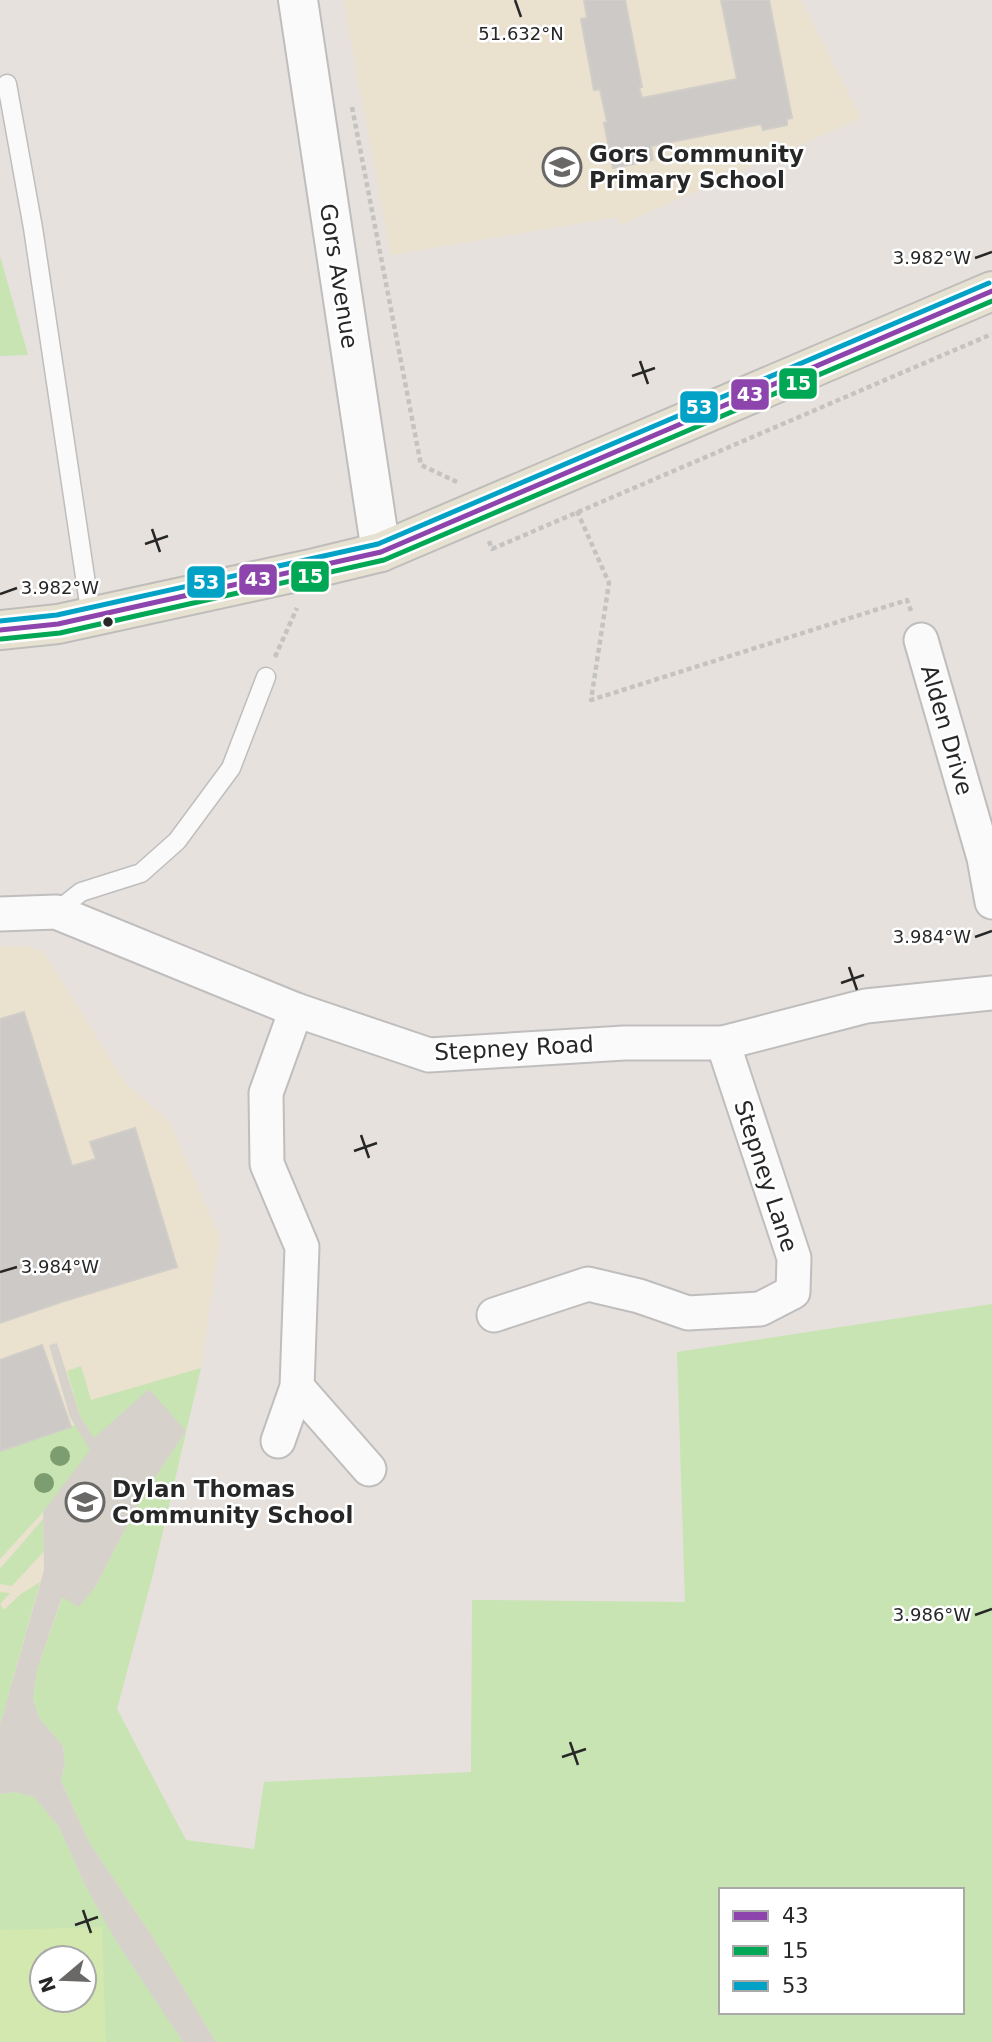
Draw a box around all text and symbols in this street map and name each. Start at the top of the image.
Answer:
text: 51.632°N [478,23,564,44]
place label: Gors Community Primary School [589,141,804,193]
school or university icon: Gors Community Primary School [541,146,583,188]
street label: Gors Avenue [315,202,363,350]
text: 3.982°W [893,247,971,268]
line badge: 15 [778,367,818,400]
text: 15 [785,372,811,394]
line badge: 43 [730,378,770,411]
text: 43 [737,383,763,405]
line badge: 53 [679,390,719,424]
text: 53 [686,396,712,418]
line badge: 15 [290,560,330,593]
line badge: 43 [238,563,278,596]
line badge: 53 [186,565,226,599]
text: 15 [297,565,323,587]
text: 43 [245,568,271,590]
text: 53 [193,571,219,593]
text: 3.982°W [21,577,99,598]
unlabelled marker [101,615,115,629]
street label: Alden Drive [916,662,978,798]
text: 3.984°W [893,926,971,947]
street label: Stepney Road [434,1031,594,1065]
street label: Stepney Lane [729,1097,803,1255]
text: 3.984°W [21,1256,99,1277]
place label: Dylan Thomas Community School [112,1476,353,1528]
school or university icon: Dylan Thomas Community School [64,1481,106,1523]
text: 3.986°W [893,1604,971,1625]
legend [719,1888,964,2014]
text: 43 [782,1904,809,1928]
text: 15 [782,1939,809,1963]
north arrow [28,1944,98,2014]
text: N [34,1973,60,1996]
text: 53 [782,1974,809,1998]

